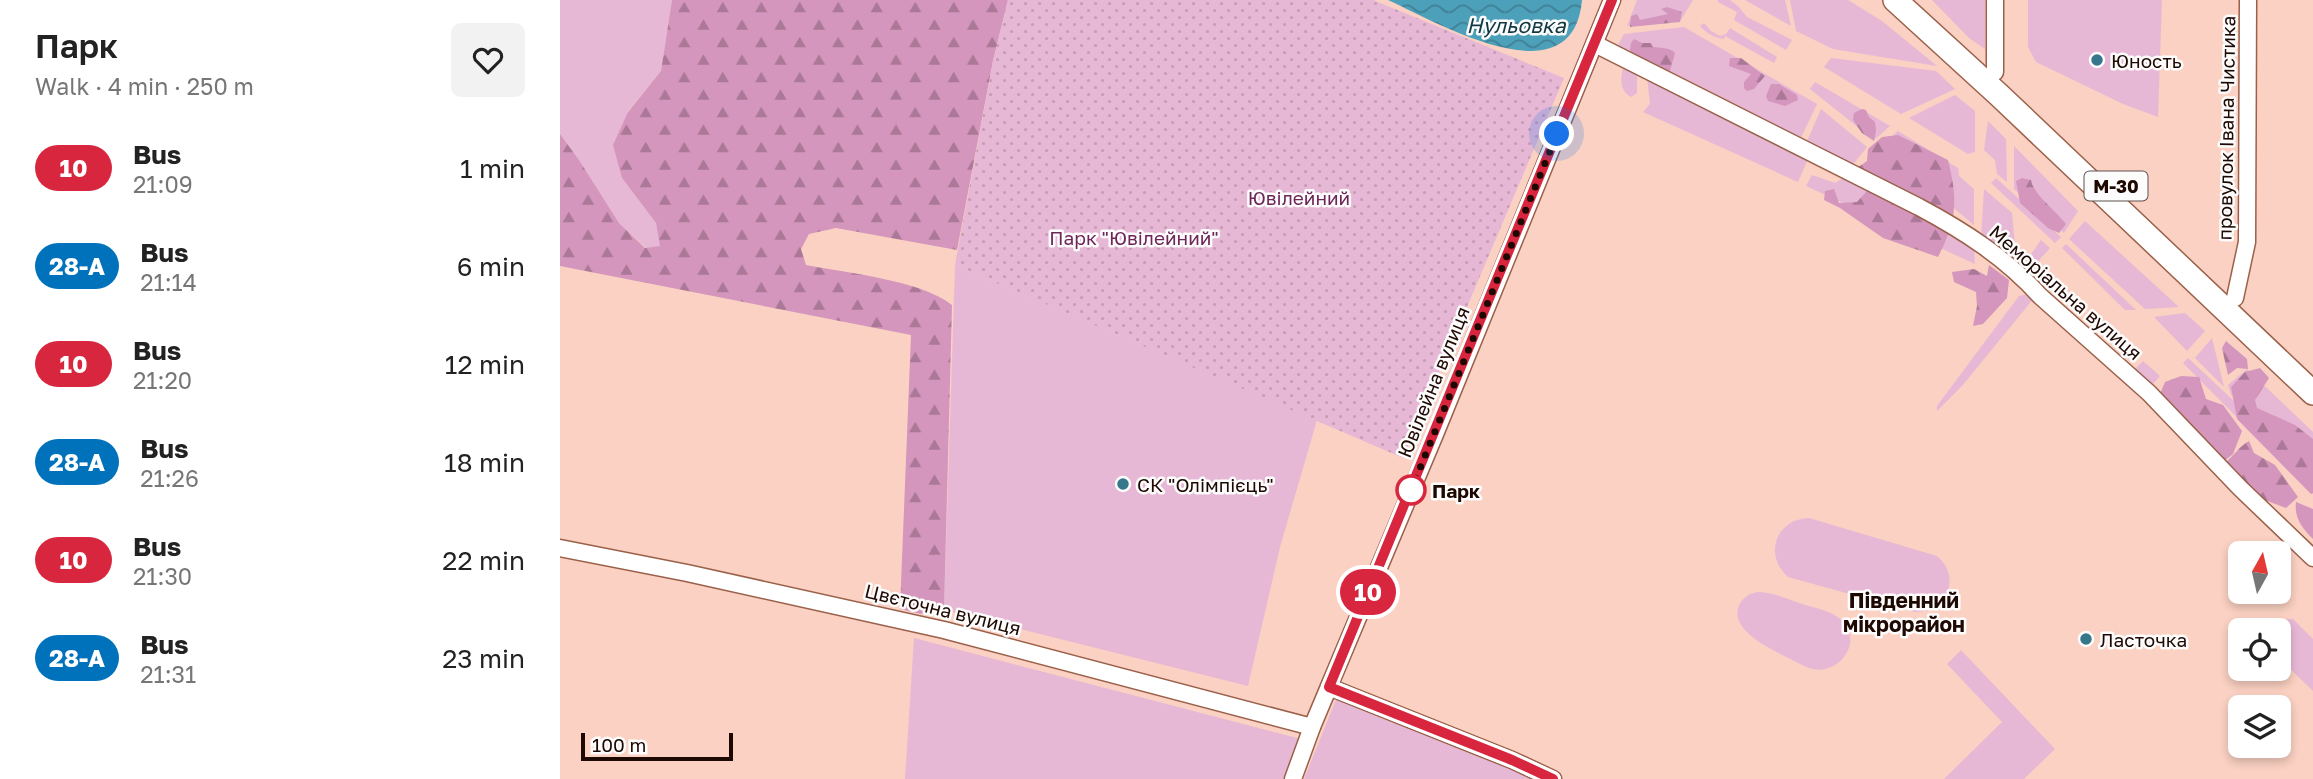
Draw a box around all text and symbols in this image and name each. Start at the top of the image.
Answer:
water label: Нульовка [1466,12,1567,38]
street label: провулок Івана Чистика [2213,15,2239,241]
button: heart [451,23,525,97]
text: Парк [35,26,118,65]
place label: Юность [2111,49,2182,72]
marker: Юность [2089,52,2105,68]
text: Walk · 4 min · 250 m [35,72,254,100]
your location [1539,116,1574,151]
text: Bus [133,139,181,170]
text: 10 [60,153,87,182]
text: 1 min [460,153,525,184]
text: 21:09 [133,170,193,198]
road number: М-30 [2084,172,2148,201]
park label: Ювілейний [1248,186,1350,209]
street label: Меморіальна вулиця [1985,220,2147,364]
park label: Парк "Ювілейний" [1049,226,1219,249]
text: Bus [140,237,189,268]
text: 28-А [49,251,105,280]
text: 6 min [457,251,525,282]
text: 21:14 [140,268,197,296]
street label: Ювілейна вулиця [1392,303,1474,461]
text: Bus [133,335,181,366]
text: 10 [60,349,87,378]
text: 12 min [445,349,525,380]
text: 21:20 [133,366,192,394]
text: Bus [140,433,189,464]
text: 28-А [49,447,105,476]
text: 18 min [444,447,525,478]
text: 21:26 [140,464,199,492]
place label: СК "Олімпієць" [1137,473,1274,496]
marker: Парк [1396,475,1426,505]
marker: СК "Олімпієць" [1115,476,1131,492]
place label: Парк [1432,479,1480,502]
text: Bus [133,531,181,562]
north arrow [2228,541,2291,604]
map controls [2228,541,2291,758]
text: 10 [60,545,87,574]
text: 22 min [442,545,525,576]
text: 21:30 [133,562,192,590]
line badge: 10 [1336,569,1400,615]
text: 10 [1354,577,1382,606]
street label: Цвєточна вулиця [863,579,1023,639]
district label: Південний мікрорайон [1843,587,1965,637]
button: locate [2228,618,2291,681]
place label: Ласточка [2100,628,2187,651]
text: Bus [140,629,189,660]
marker: Ласточка [2078,631,2094,647]
text: 28-А [49,643,105,672]
text: 23 min [442,643,525,674]
text: 21:31 [140,660,196,688]
button: layers [2228,695,2291,758]
scale bar [581,730,733,762]
text: 100 m [592,733,646,756]

